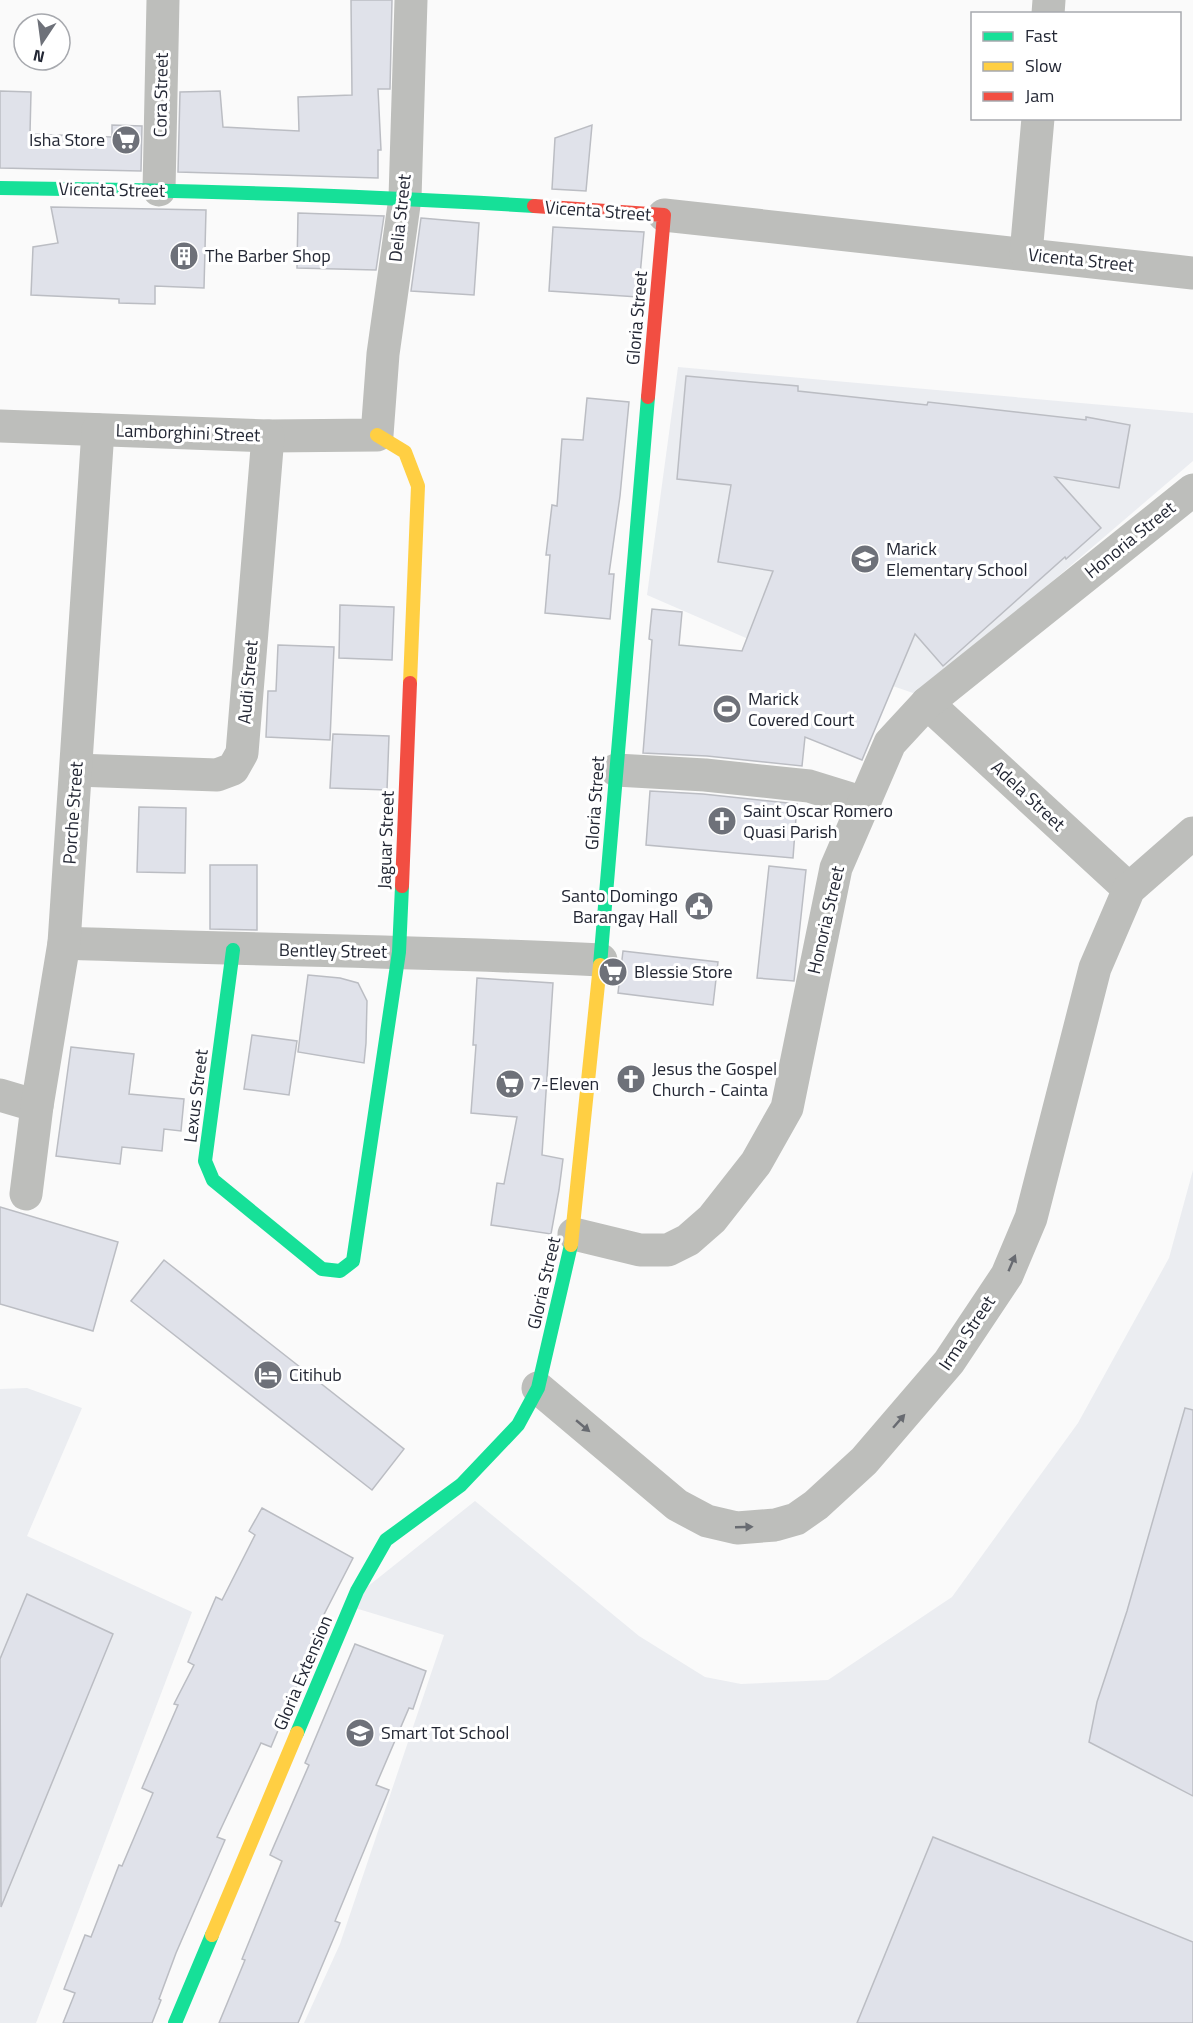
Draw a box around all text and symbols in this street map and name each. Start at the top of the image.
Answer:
north arrow [12,12,72,72]
legend [971,12,1181,120]
text: Fast [1025,22,1058,49]
text: N [31,44,47,70]
street label: Cora Street [146,52,175,138]
text: Slow [1025,52,1062,79]
text: Jam [1025,82,1054,109]
supermarket icon: Isha Store [110,124,142,156]
place label: Isha Store [29,126,105,153]
street label: Delia Street [381,172,418,263]
street label: Vicenta Street [58,175,166,204]
street label: Vicenta Street [544,193,653,228]
building icon: The Barber Shop [168,240,200,272]
street label: Vicenta Street [1027,241,1136,279]
place label: The Barber Shop [205,242,331,269]
street label: Gloria Street [619,269,654,366]
street label: Lamborghini Street [115,416,261,449]
street label: Honoria Street [1078,494,1182,585]
place label: Marick Elementary School [886,535,1028,583]
school or university icon: Marick Elementary School [849,543,881,575]
street label: Audi Street [230,638,265,725]
place label: Marick Covered Court [748,685,855,733]
sports icon: Marick Covered Court [711,693,743,725]
street label: Gloria Street [578,754,611,851]
street label: Adela Street [985,754,1072,838]
street label: Porche Street [55,760,90,865]
street label: Jaguar Street [370,790,401,890]
place label: Saint Oscar Romero Quasi Parish [743,797,893,845]
church icon: Saint Oscar Romero Quasi Parish [706,805,738,837]
street label: Honoria Street [800,862,851,977]
place label: Santo Domingo Barangay Hall [561,882,678,930]
public building icon: Santo Domingo Barangay Hall [683,890,715,922]
street label: Bentley Street [279,936,388,965]
supermarket icon: Blessie Store [597,956,629,988]
place label: Blessie Store [634,958,733,985]
street label: Lexus Street [176,1047,215,1144]
place label: Jesus the Gospel Church - Cainta [652,1055,777,1103]
church icon: Jesus the Gospel Church - Cainta [615,1063,647,1095]
supermarket icon: 7-Eleven [494,1068,526,1100]
place label: 7-Eleven [531,1070,599,1097]
street label: Gloria Street [520,1233,567,1332]
one-way arrow [1007,1255,1016,1272]
street label: Irma Street [932,1289,1002,1376]
hotel icon: Citihub [252,1359,284,1391]
place label: Citihub [289,1361,342,1388]
one-way arrow [892,1414,906,1429]
one-way arrow [575,1419,590,1432]
one-way arrow [735,1523,754,1532]
street label: Gloria Extension [266,1611,339,1734]
school or university icon: Smart Tot School [344,1717,376,1749]
place label: Smart Tot School [381,1719,509,1746]

